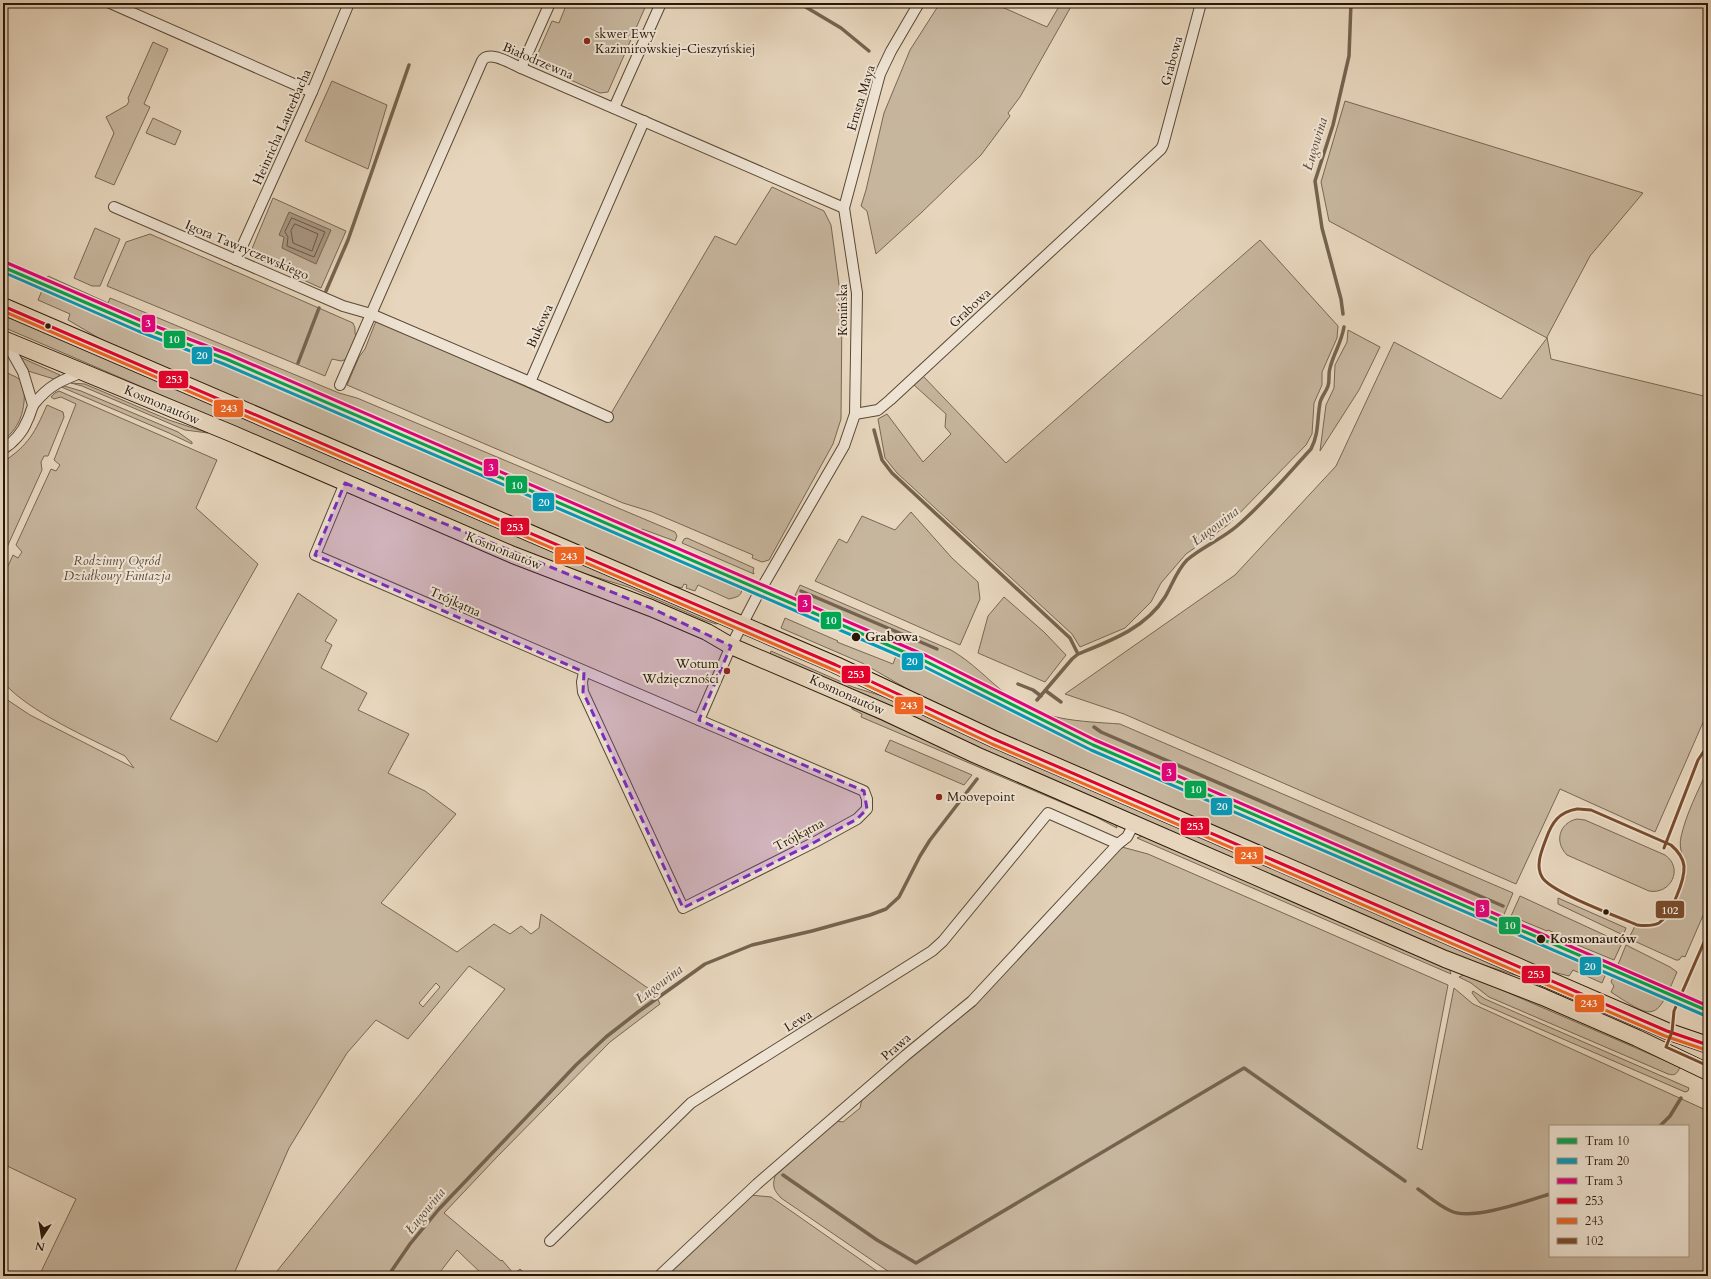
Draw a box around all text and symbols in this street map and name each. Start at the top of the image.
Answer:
place label: skwer Ewy Kazimirowskiej-Cieszyńskiej [595,25,755,58]
street label: Grabowa [1157,34,1187,88]
marker: skwer Ewy Kazimirowskiej-Cieszyńskiej [582,36,592,46]
street label: Białodrzewna [500,38,577,84]
street label: Ernsta Maya [842,62,880,133]
street label: Heinricha Lauterbacha [248,66,316,188]
water label: Ługowina [1298,115,1332,173]
street label: Igora Tawryczewskiego [182,216,312,284]
street label: Konińska [834,284,852,336]
street label: Grabowa [945,284,995,332]
street label: Bukowa [522,301,558,351]
line badge: 3 [141,314,156,333]
text: 3 [145,316,151,331]
unlabelled marker [43,321,53,331]
line badge: 10 [163,330,186,349]
text: 10 [168,332,180,347]
line badge: 20 [191,346,213,365]
text: 20 [196,348,208,363]
line badge: 253 [158,370,189,389]
text: 253 [166,372,183,387]
street label: Kosmonautów [121,381,203,429]
line badge: 243 [213,399,244,418]
text: 243 [221,401,238,416]
line badge: 3 [483,458,499,477]
text: 3 [488,460,494,475]
line badge: 10 [505,475,528,494]
text: 10 [511,478,523,493]
line badge: 20 [532,492,555,512]
text: 20 [538,495,550,510]
water label: Ługowina [1188,502,1242,550]
line badge: 253 [500,517,530,536]
text: 253 [507,520,524,535]
street label: Kosmonautów [463,528,545,575]
line badge: 243 [554,546,585,565]
text: 243 [561,549,578,564]
park label: Rodzinny Ogród Działkowy Fantazja [63,552,171,585]
street label: Trójkątna [426,583,484,621]
line badge: 3 [797,594,812,613]
text: 3 [802,596,808,611]
line badge: 10 [820,611,842,630]
text: 10 [825,613,837,628]
place label: Grabowa [865,628,919,646]
marker: Grabowa [850,631,862,643]
line badge: 20 [901,652,924,671]
text: 20 [906,654,918,669]
place label: Wotum Wdzięczności [641,655,719,688]
line badge: 253 [841,665,871,684]
marker: Wotum Wdzięczności [722,666,732,676]
text: 253 [848,667,865,682]
street label: Kosmonautów [806,670,888,720]
line badge: 243 [894,696,924,715]
text: 243 [901,698,918,713]
line badge: 3 [1161,762,1177,782]
text: 3 [1166,765,1172,780]
line badge: 10 [1184,780,1207,799]
text: 10 [1190,782,1202,797]
place label: Moovepoint [947,788,1015,806]
marker: Moovepoint [934,792,944,802]
line badge: 20 [1210,797,1233,816]
text: 20 [1216,799,1228,814]
street label: Trójkątna [771,814,828,856]
line badge: 253 [1180,817,1210,836]
text: 253 [1187,819,1204,834]
line badge: 243 [1234,846,1264,865]
text: 243 [1241,848,1258,863]
line badge: 3 [1475,899,1490,918]
line badge: 102 [1655,900,1685,919]
text: 3 [1479,901,1485,916]
text: 102 [1662,903,1679,918]
unlabelled marker [1601,907,1611,917]
line badge: 10 [1498,916,1521,935]
text: 10 [1504,918,1516,933]
place label: Kosmonautów [1550,930,1637,948]
marker: Kosmonautów [1535,933,1547,945]
line badge: 20 [1579,956,1602,976]
text: 20 [1584,959,1596,974]
water label: Ługowina [632,960,686,1008]
line badge: 253 [1521,965,1551,984]
text: 253 [1528,967,1545,982]
line badge: 243 [1574,994,1605,1013]
text: 243 [1581,996,1598,1011]
street label: Lewa [781,1005,816,1037]
street label: Prawa [877,1029,915,1065]
legend [1549,1125,1689,1257]
text: Tram 10 [1585,1133,1629,1149]
text: Tram 20 [1585,1153,1629,1169]
text: Tram 3 [1585,1173,1623,1189]
water label: Ługowina [401,1184,449,1238]
text: 253 [1585,1193,1603,1209]
text: 243 [1585,1213,1603,1229]
north arrow [22,1217,62,1257]
text: 102 [1585,1233,1603,1249]
text: N [33,1238,46,1255]

